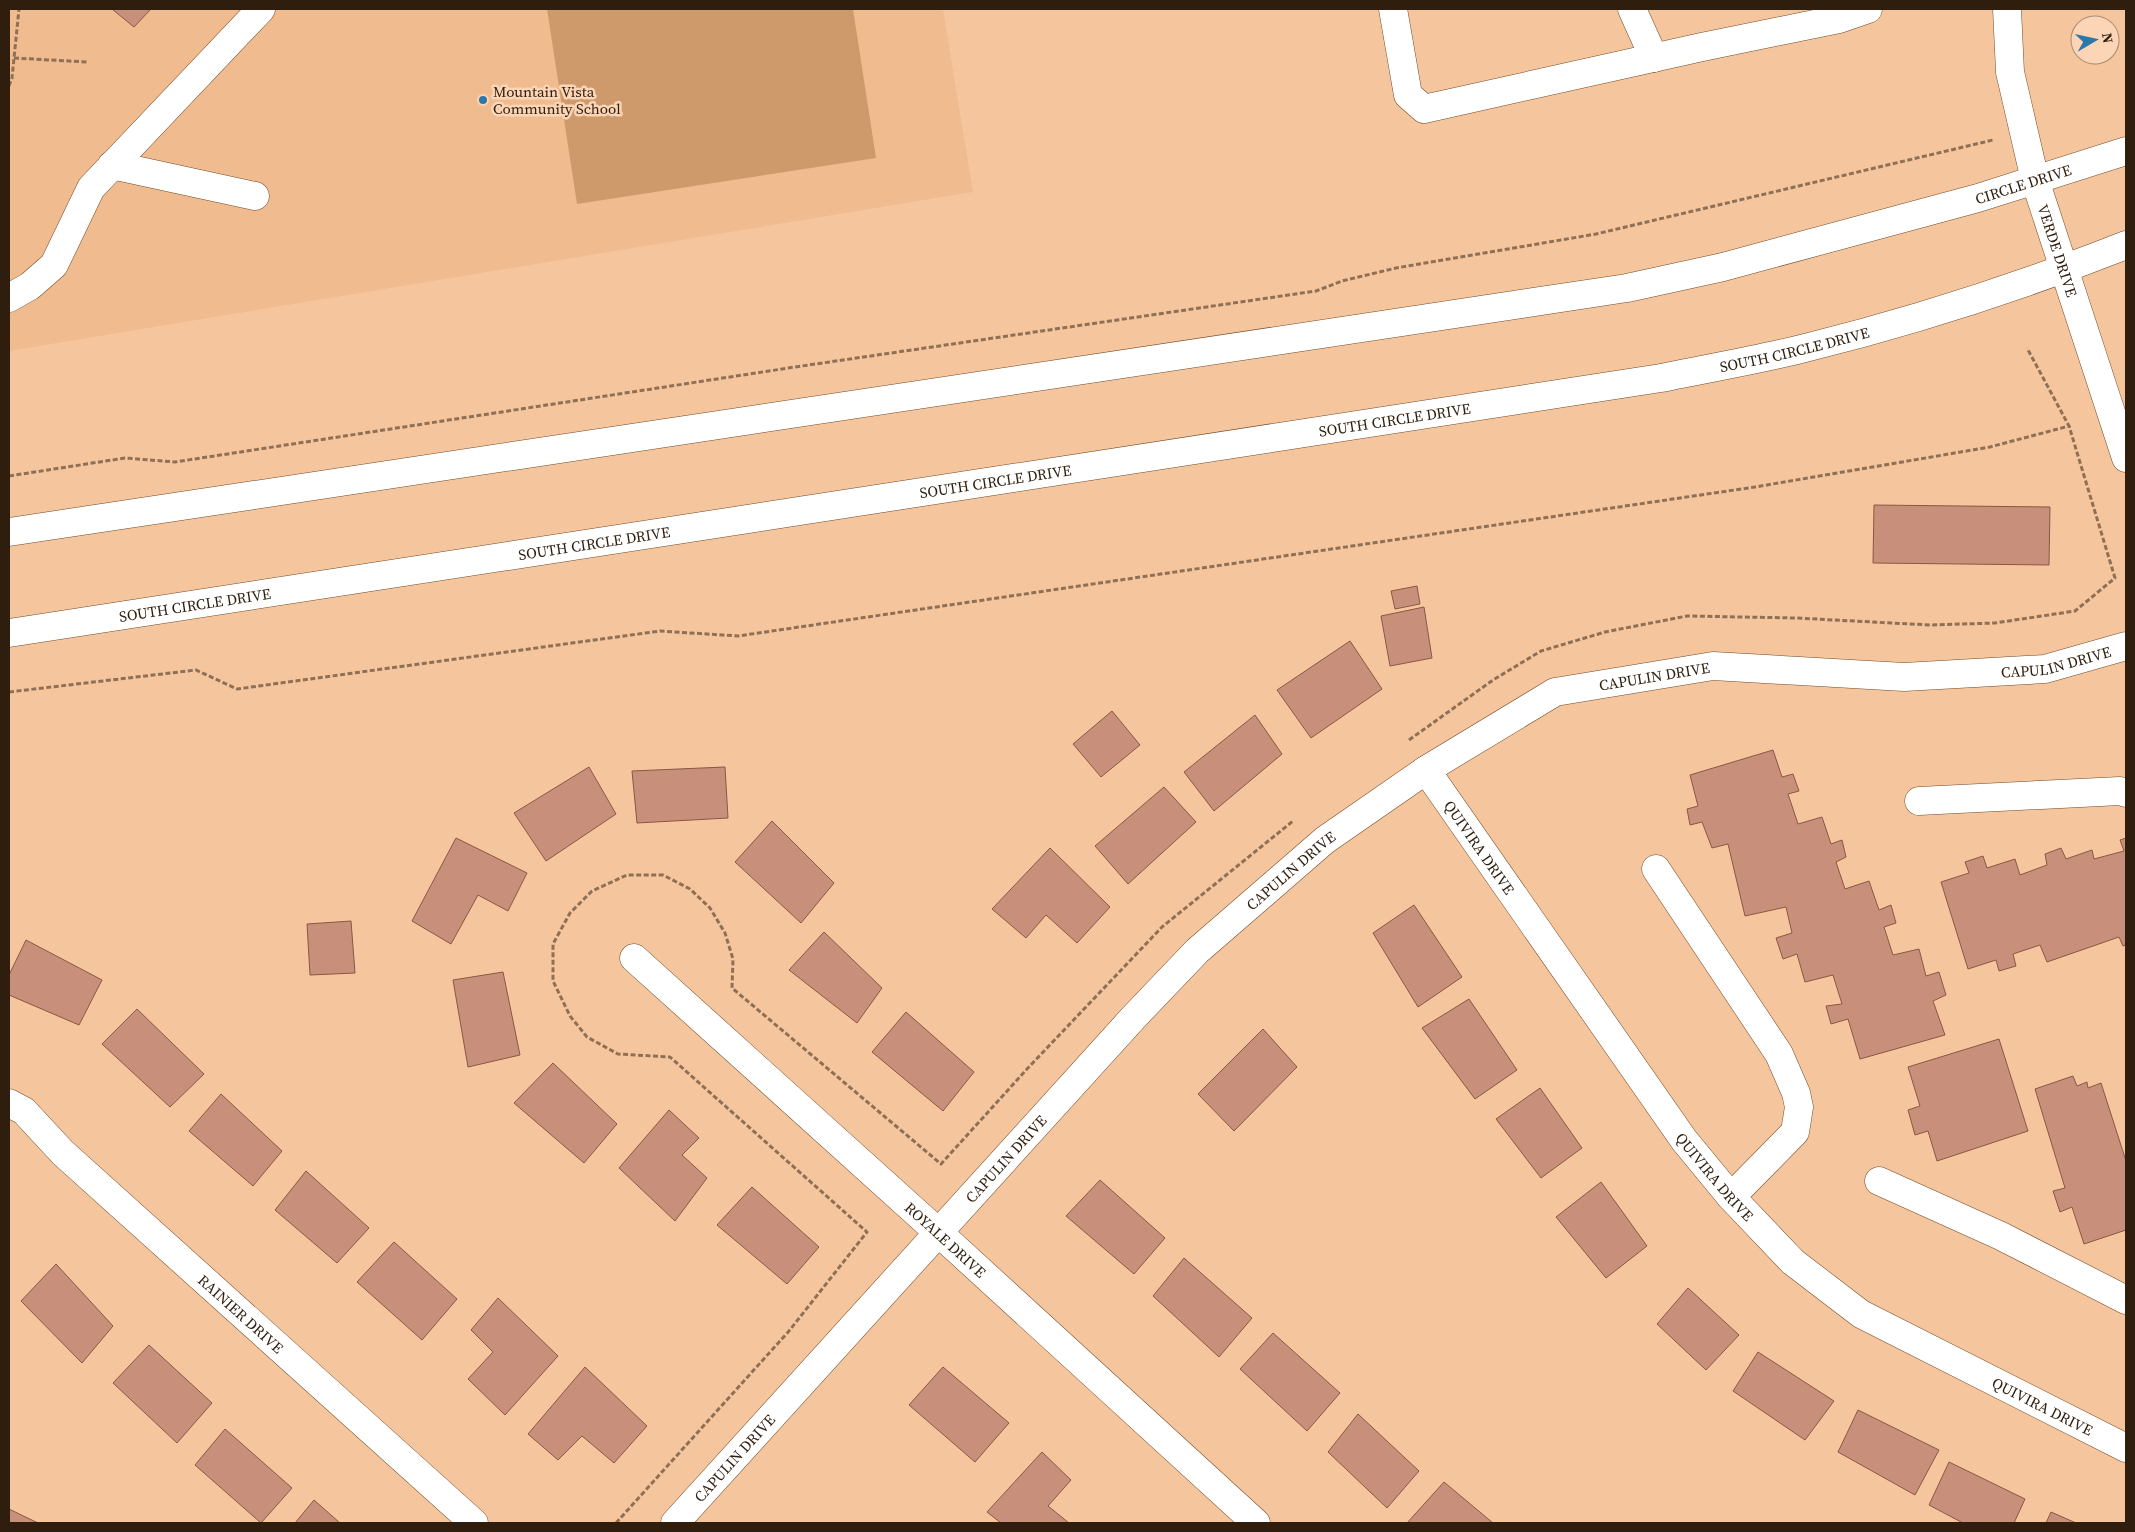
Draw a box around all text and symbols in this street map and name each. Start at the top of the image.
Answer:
north arrow [2070,15,2120,65]
text: N [2097,31,2119,45]
place label: Mountain Vista Community School [493,81,621,119]
marker: Mountain Vista Community School [477,94,489,106]
street label: CIRCLE DRIVE [1972,159,2074,209]
street label: VERDE DRIVE [2033,201,2083,299]
street label: SOUTH CIRCLE DRIVE [1718,321,1871,377]
street label: SOUTH CIRCLE DRIVE [1317,397,1472,441]
street label: SOUTH CIRCLE DRIVE [918,459,1073,503]
street label: SOUTH CIRCLE DRIVE [517,521,671,565]
street label: SOUTH CIRCLE DRIVE [118,582,272,626]
street label: CAPULIN DRIVE [2000,640,2113,682]
street label: CAPULIN DRIVE [1597,656,1711,695]
street label: QUIVIRA DRIVE [1440,796,1520,898]
street label: CAPULIN DRIVE [1241,826,1339,915]
street label: CAPULIN DRIVE [960,1110,1051,1207]
street label: QUIVIRA DRIVE [1671,1128,1759,1225]
street label: ROYALE DRIVE [901,1197,991,1282]
street label: RAINIER DRIVE [194,1269,289,1358]
street label: QUIVIRA DRIVE [1989,1372,2097,1440]
street label: CAPULIN DRIVE [689,1409,779,1506]

